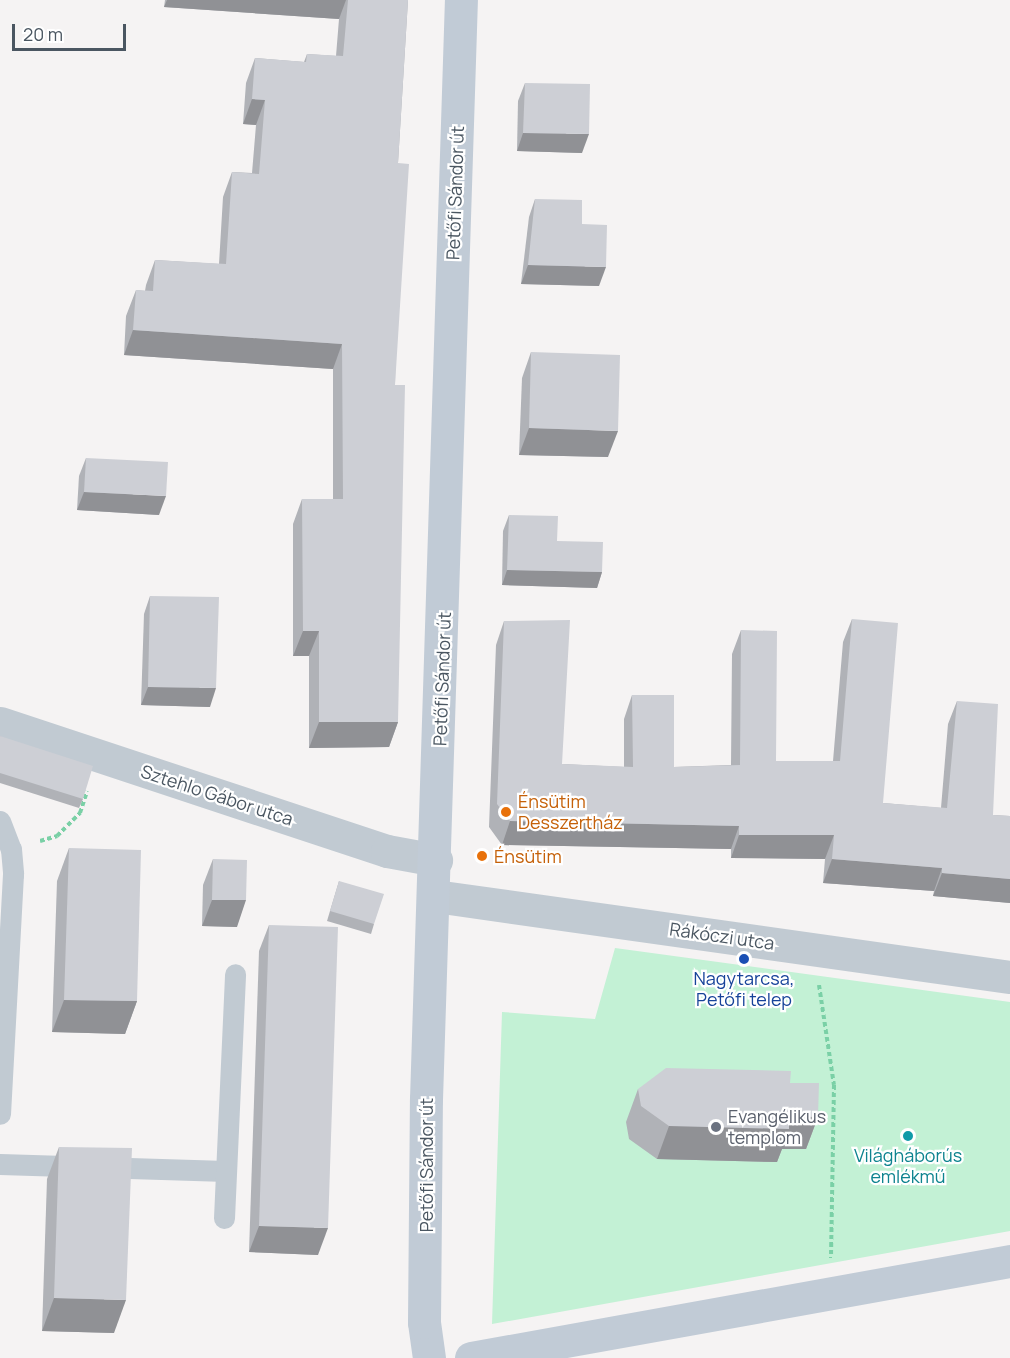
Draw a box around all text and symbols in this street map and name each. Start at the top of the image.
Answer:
scale bar [15,12,129,50]
text: 20 m [23,22,63,46]
street label: Petőfi Sándor út [442,126,468,260]
street label: Petőfi Sándor út [429,612,455,746]
street label: Sztehlo Gábor utca [138,760,296,830]
place label: Énsütim Desszertház [518,791,623,834]
marker: Énsütim Desszertház [499,805,513,819]
place label: Énsütim [494,845,562,867]
marker: Énsütim [475,849,489,863]
street label: Rákóczi utca [668,918,776,954]
marker: Nagytarcsa, Petőfi telep [737,952,751,966]
place label: Nagytarcsa, Petőfi telep [694,968,794,1010]
street label: Petőfi Sándor út [415,1098,437,1232]
place label: Evangélikus templom [728,1106,826,1148]
marker: Evangélikus templom [709,1120,723,1134]
marker: Világháborús emlékmű [901,1129,915,1143]
place label: Világháborús emlékmű [854,1145,962,1188]

